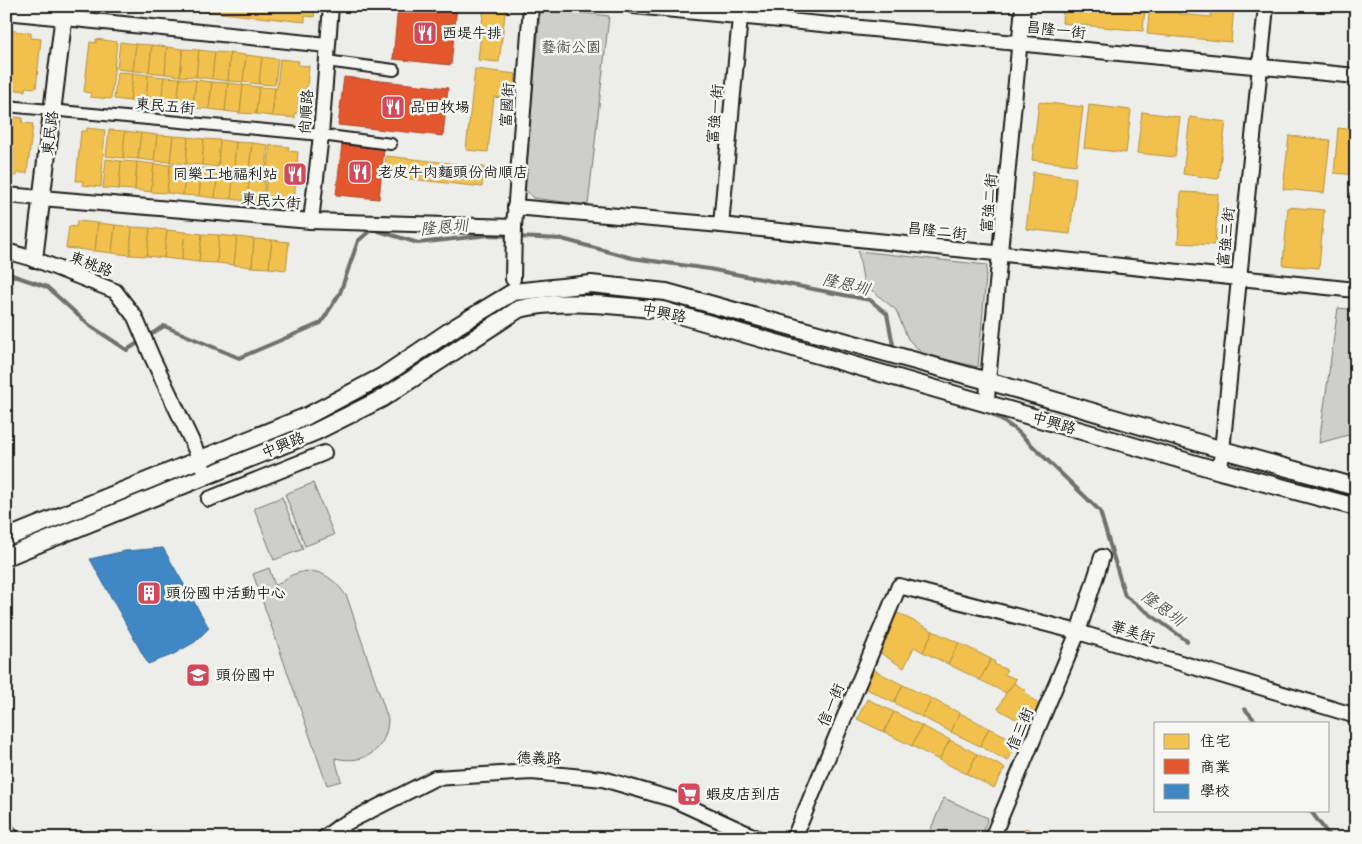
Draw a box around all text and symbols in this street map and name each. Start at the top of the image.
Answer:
street label: 昌隆一街 [1025,18,1087,42]
restaurant icon: 西堤牛排 [412,20,438,46]
place label: 西堤牛排 [442,24,502,42]
park label: 藝術公園 [541,38,601,56]
street label: 富國街 [496,82,518,128]
street label: 富強一街 [703,83,727,145]
street label: 尚順路 [295,89,317,135]
street label: 東民五街 [134,94,196,118]
restaurant icon: 品田牧場 [380,94,406,120]
place label: 品田牧場 [410,98,470,116]
street label: 東民路 [38,110,62,156]
restaurant icon: 老皮牛肉麵頭份尚順店 [347,159,373,185]
restaurant icon: 同樂工地福利站 [282,161,308,187]
place label: 老皮牛肉麵頭份尚順店 [378,163,528,181]
place label: 同樂工地福利站 [173,165,278,183]
street label: 富強二街 [977,172,1001,234]
street label: 東民六街 [240,189,302,213]
street label: 富強三街 [1214,206,1238,268]
water label: 隆恩圳 [419,215,471,239]
street label: 昌隆二街 [906,219,968,243]
street label: 東桃路 [67,248,115,280]
water label: 隆恩圳 [820,269,873,299]
street label: 中興路 [640,300,688,326]
street label: 中興路 [1030,408,1078,438]
street label: 中興路 [259,428,307,462]
building icon: 頭份國中活動中心 [136,580,162,606]
place label: 頭份國中活動中心 [166,584,286,602]
water label: 隆恩圳 [1138,586,1190,631]
street label: 華美街 [1109,617,1157,647]
school or university icon: 頭份國中 [185,662,211,688]
place label: 頭份國中 [216,666,276,684]
street label: 信一街 [814,681,848,729]
street label: 信三街 [1003,705,1037,753]
legend [1154,722,1330,812]
text: 住宅 [1200,732,1230,750]
street label: 德義路 [516,748,562,768]
text: 商業 [1200,758,1230,776]
supermarket icon: 蝦皮店到店 [676,781,702,807]
text: 學校 [1200,782,1230,800]
place label: 蝦皮店到店 [706,785,781,803]

